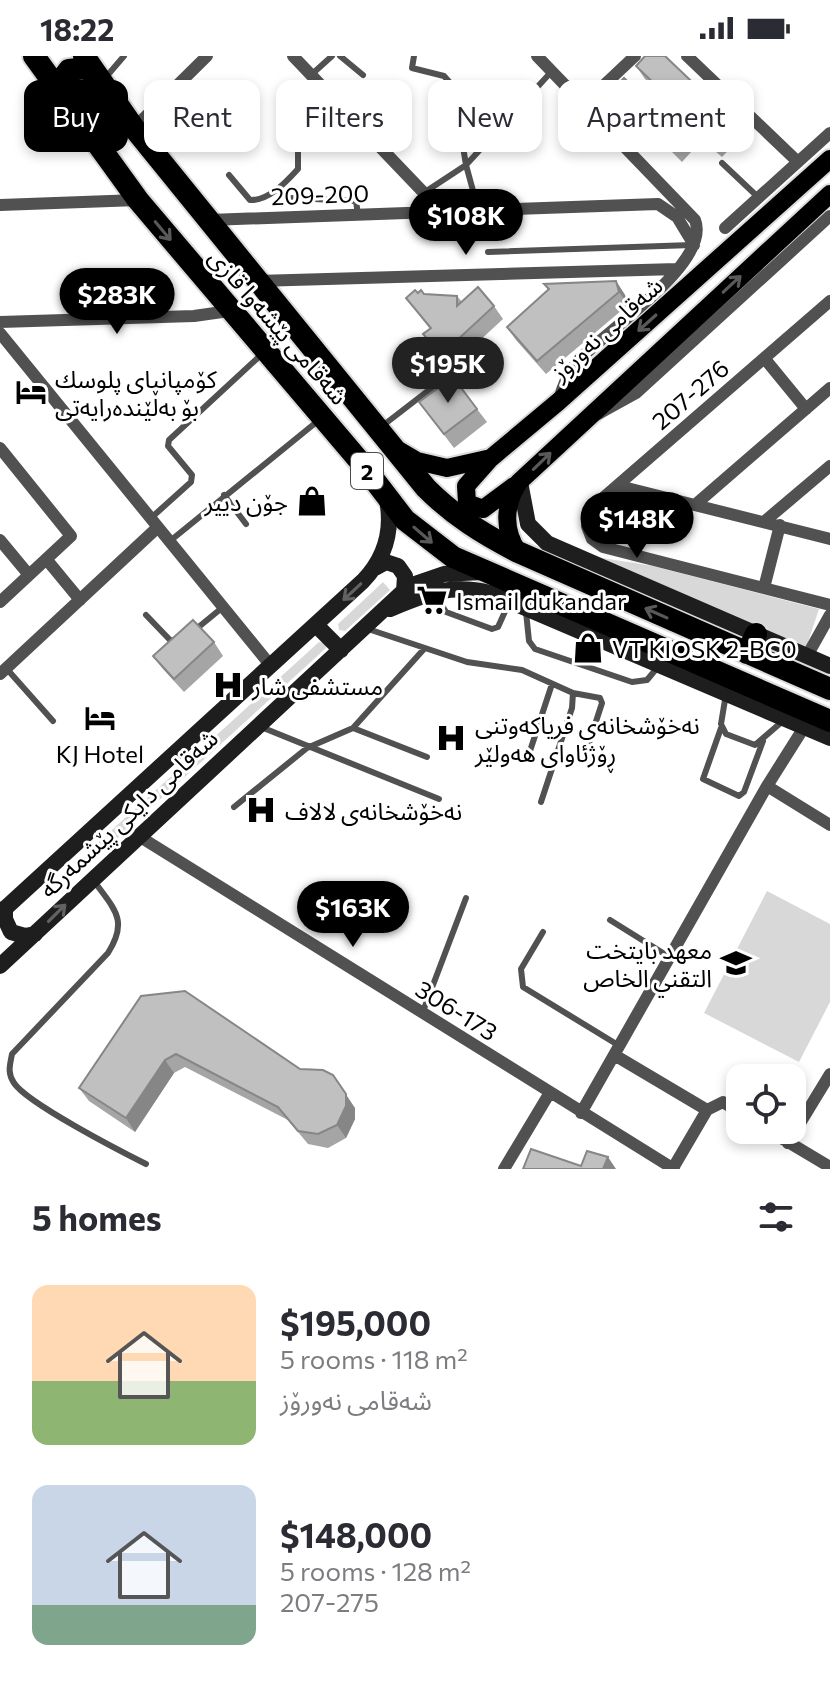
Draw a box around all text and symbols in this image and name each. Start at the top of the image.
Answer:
text: 18:22 [40,10,114,47]
chip: Buy [24,80,128,152]
chip: Rent [144,80,260,152]
chip: Filters [276,80,412,152]
chip: New [428,80,542,152]
chip: Apartment [558,80,754,152]
street label: 209-200 [270,178,370,210]
pin: $108K [410,189,522,257]
text: $108K [427,199,505,230]
one-way arrow [154,220,172,241]
street label: شەقامی پێشەوا قازی [202,242,355,411]
pin: $283K [61,268,173,336]
street label: شەقامی نەورۆز [543,270,668,387]
one-way arrow [722,274,742,293]
text: $283K [78,278,156,309]
one-way arrow [638,314,658,332]
pin: $195K [392,337,504,405]
text: $195K [410,347,486,378]
street label: 207-276 [646,353,734,435]
place label: کۆمپانیای پلوسك بۆ بەڵێندەرایەتی [55,364,218,422]
hotel icon: کۆمپانیای پلوسك بۆ بەڵێندەرایەتی [14,375,48,409]
one-way arrow [532,452,551,471]
road number: 2 [351,453,383,489]
shop icon: جۆن دییر [295,484,329,518]
place label: جۆن دییر [203,487,288,517]
pin: $148K [581,492,693,560]
text: $148K [599,502,675,533]
one-way arrow [412,526,432,544]
one-way arrow [342,582,362,601]
supermarket icon: Ismail dukandar [415,583,449,617]
place label: Ismail dukandar [456,586,627,615]
one-way arrow [644,605,668,620]
shop icon: VT KIOSK 2-BC0 [571,631,605,665]
place label: VT KIOSK 2-BC0 [612,634,797,663]
hospital icon: مستشفى شار [211,668,245,702]
place label: مستشفى شار [251,671,383,701]
hotel icon: KJ Hotel [83,701,117,735]
place label: نەخۆشخانەی فریاکەوتنی ڕۆژئاوای هەولێر [474,710,700,774]
hospital icon: نەخۆشخانەی فریاکەوتنی ڕۆژئاوای هەولێر [434,721,468,755]
street label: شەقامی دایکی پێشمەرگە [33,723,225,905]
place label: KJ Hotel [56,739,144,768]
hospital icon: نەخۆشخانەی لالاف [244,793,278,827]
place label: نەخۆشخانەی لالاف [285,796,462,826]
pin: $163K [297,881,409,949]
text: $163K [315,891,391,922]
one-way arrow [47,903,67,922]
place label: معهد بايتخت التقني الخاص [583,935,712,997]
school or university icon: معهد بايتخت التقني الخاص [719,946,753,980]
street label: 306-173 [411,974,503,1046]
map controls [726,1064,806,1144]
button: locate [726,1064,806,1144]
icon: filters [754,1195,798,1239]
text: 5 homes [32,1196,162,1238]
text: $195,000 [280,1301,431,1343]
icon: home [96,1317,192,1413]
text: 5 rooms · 118 m² [280,1343,468,1374]
text: شەقامی نەورۆز [280,1384,432,1415]
text: $148,000 [280,1513,432,1555]
icon: home [96,1517,192,1613]
text: 5 rooms · 128 m² [280,1555,471,1586]
text: 207-275 [280,1586,379,1617]

